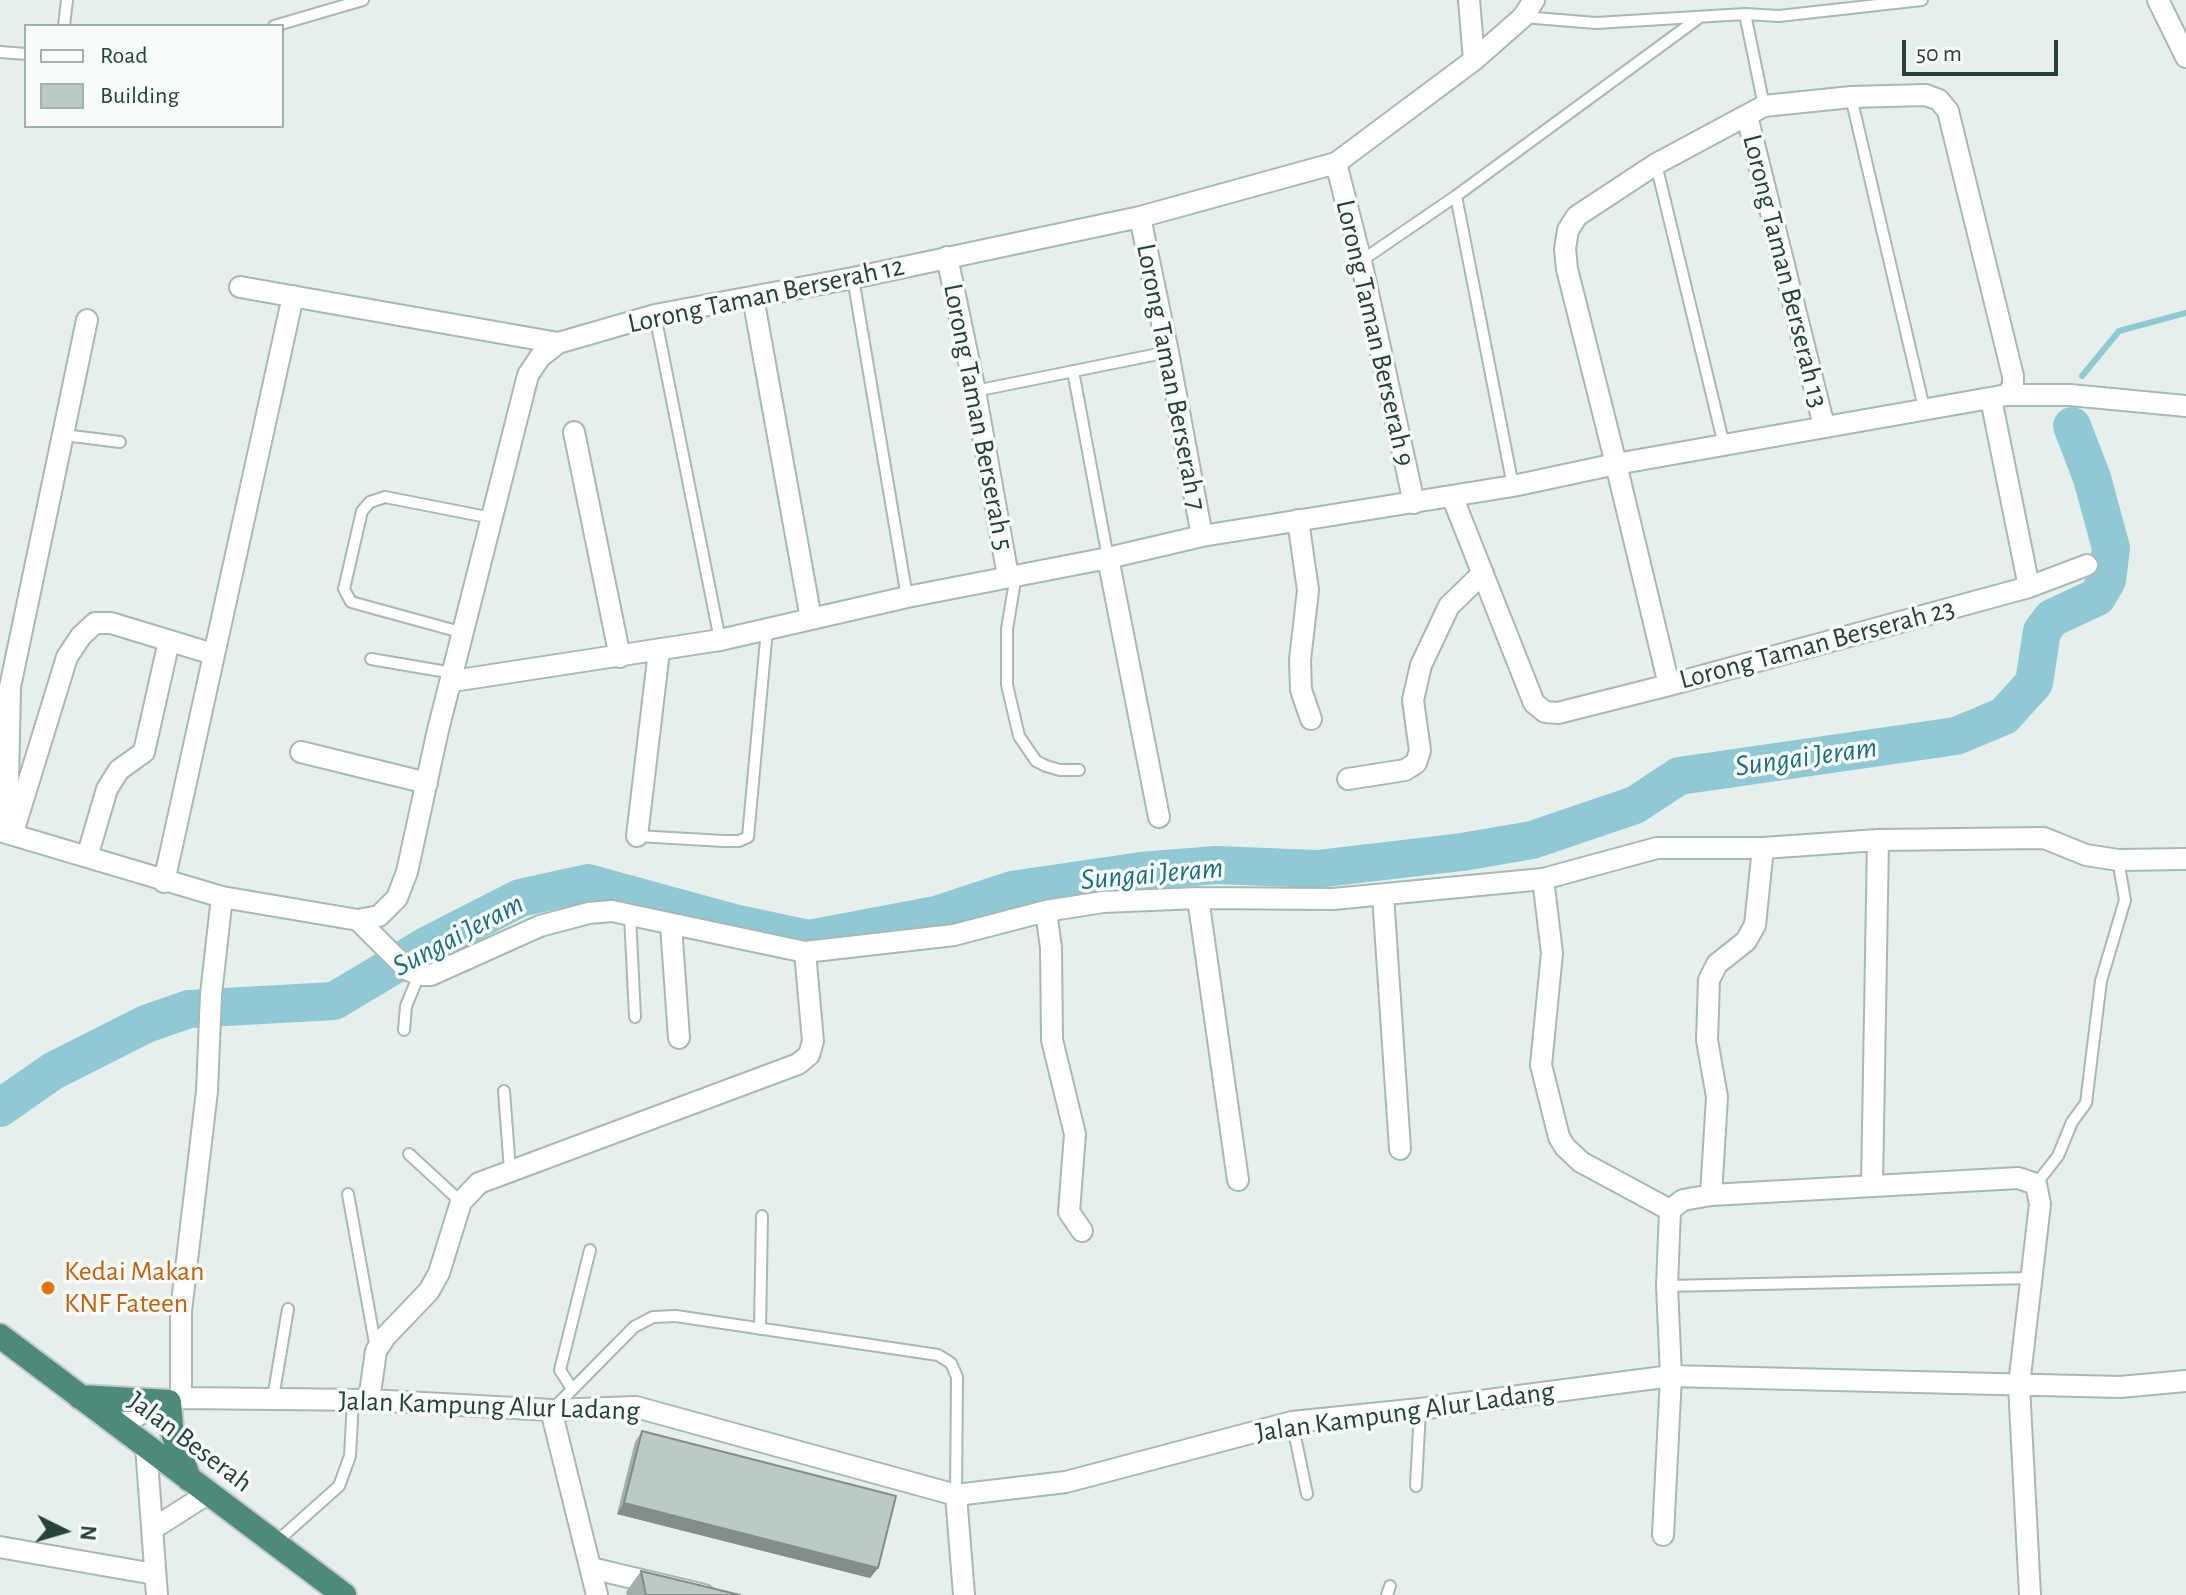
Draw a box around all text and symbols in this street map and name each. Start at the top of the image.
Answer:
legend [24,24,284,128]
scale bar [1906,24,2062,74]
text: 50 m [1916,42,1962,66]
text: Road [100,44,148,68]
text: Building [100,84,179,108]
street label: Lorong Taman Berserah 13 [1735,131,1835,411]
street label: Lorong Taman Berserah 9 [1328,196,1422,470]
street label: Lorong Taman Berserah 7 [1129,241,1213,513]
street label: Lorong Taman Berserah 12 [625,249,907,341]
street label: Lorong Taman Berserah 5 [936,281,1020,553]
street label: Lorong Taman Berserah 23 [1676,591,1958,697]
water label: Sungai Jeram [1733,729,1879,785]
water label: Sungai Jeram [1079,850,1225,898]
water label: Sungai Jeram [386,886,530,984]
place label: Kedai Makan KNF Fateen [64,1255,204,1321]
marker: Kedai Makan KNF Fateen [39,1279,57,1297]
street label: Jalan Kampung Alur Ladang [1253,1374,1557,1450]
street label: Jalan Beserah [121,1384,259,1500]
street label: Jalan Kampung Alur Ladang [338,1384,640,1428]
north arrow [24,1491,104,1571]
text: N [76,1525,100,1542]

